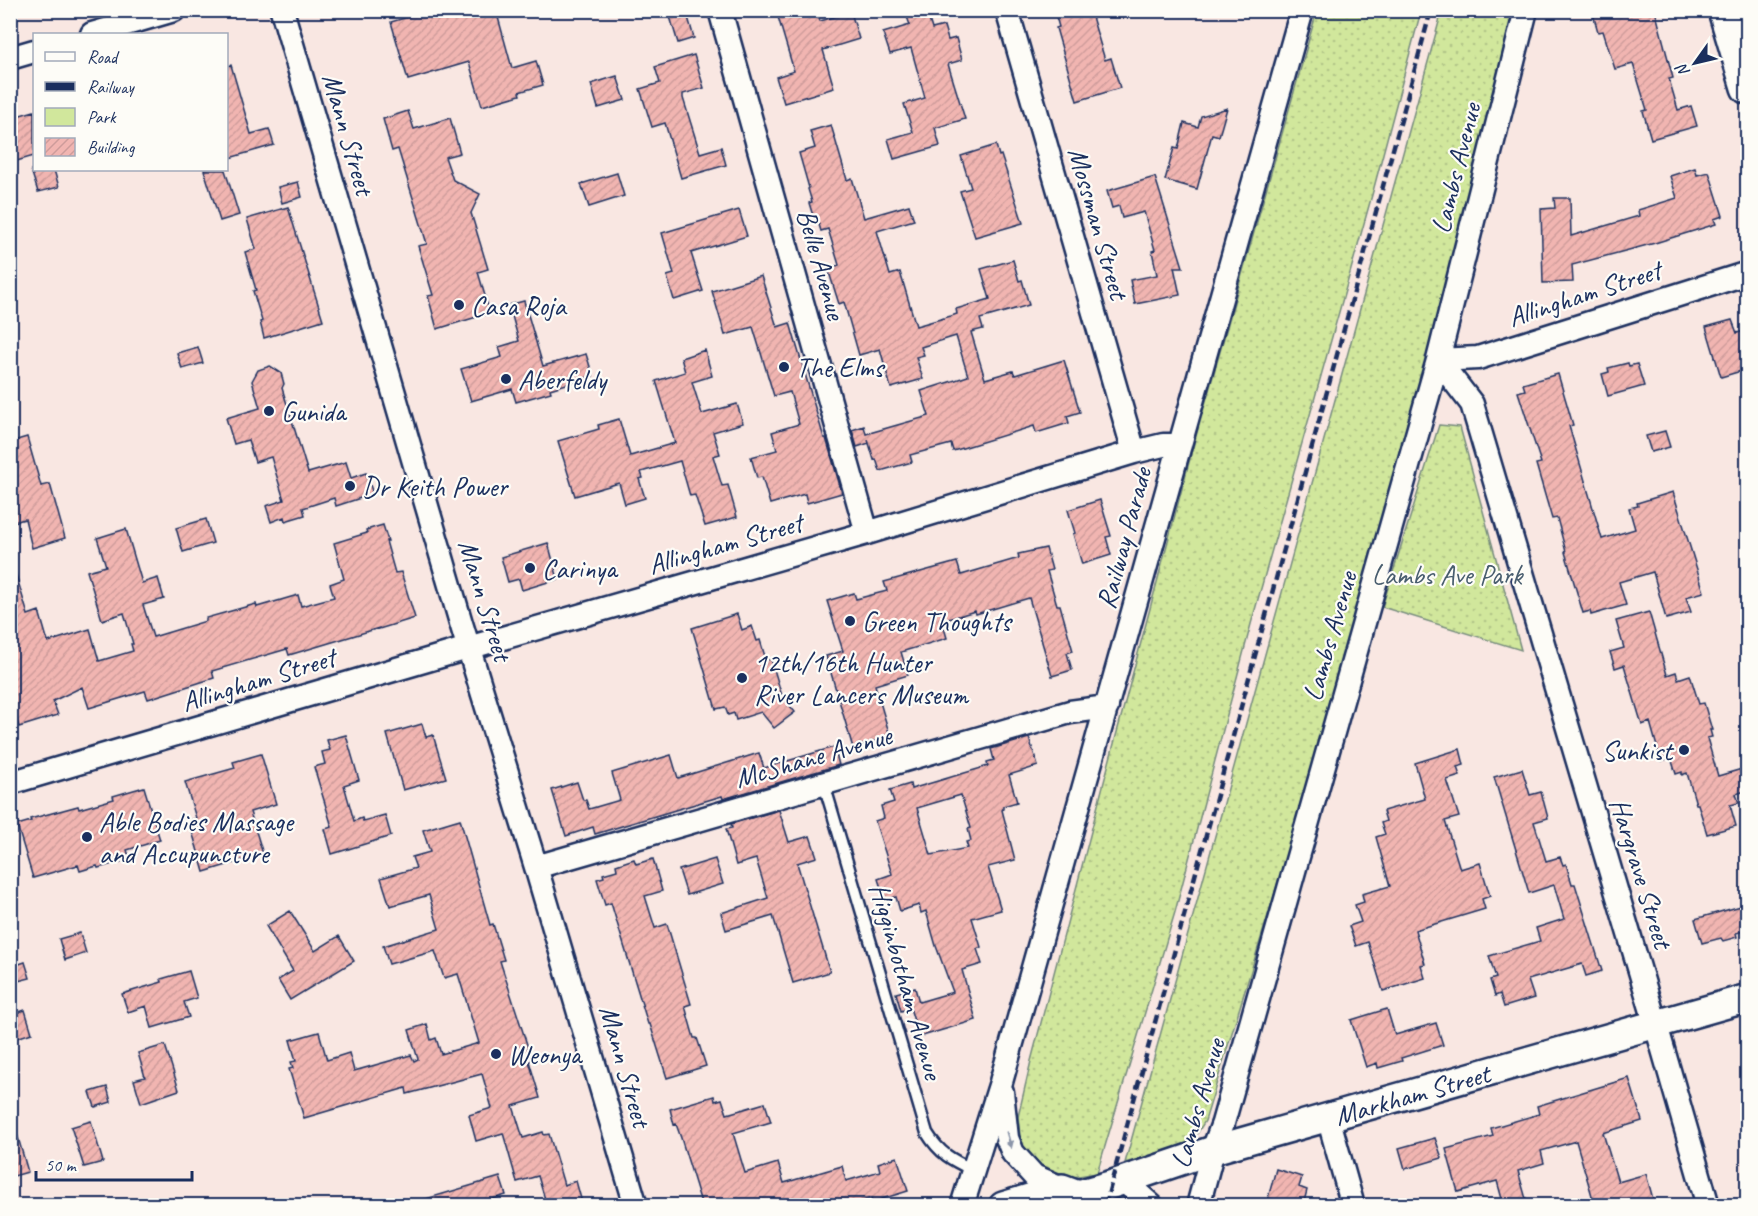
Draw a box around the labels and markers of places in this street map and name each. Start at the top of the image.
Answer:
place label: Casa Roja [471,288,568,323]
marker: Casa Roja [452,298,466,312]
place label: The Elms [796,350,885,385]
marker: The Elms [777,360,791,374]
place label: Aberfeldy [518,362,608,397]
marker: Aberfeldy [499,372,513,386]
place label: Gunida [281,394,348,429]
marker: Gunida [262,404,276,418]
place label: Dr Keith Power [362,469,509,504]
marker: Dr Keith Power [343,479,357,493]
place label: Carinya [542,551,619,586]
marker: Carinya [523,561,537,575]
place label: Green Thoughts [862,604,1013,639]
marker: Green Thoughts [843,614,857,628]
place label: 12th/16th Hunter River Lancers Museum [754,645,970,712]
marker: 12th/16th Hunter River Lancers Museum [735,671,749,685]
place label: Sunkist [1602,733,1675,768]
marker: Sunkist [1677,743,1691,757]
place label: Able Bodies Massage and Accupuncture [99,804,295,871]
marker: Able Bodies Massage and Accupuncture [80,830,94,844]
place label: Weonya [508,1037,584,1072]
marker: Weonya [489,1047,503,1061]

